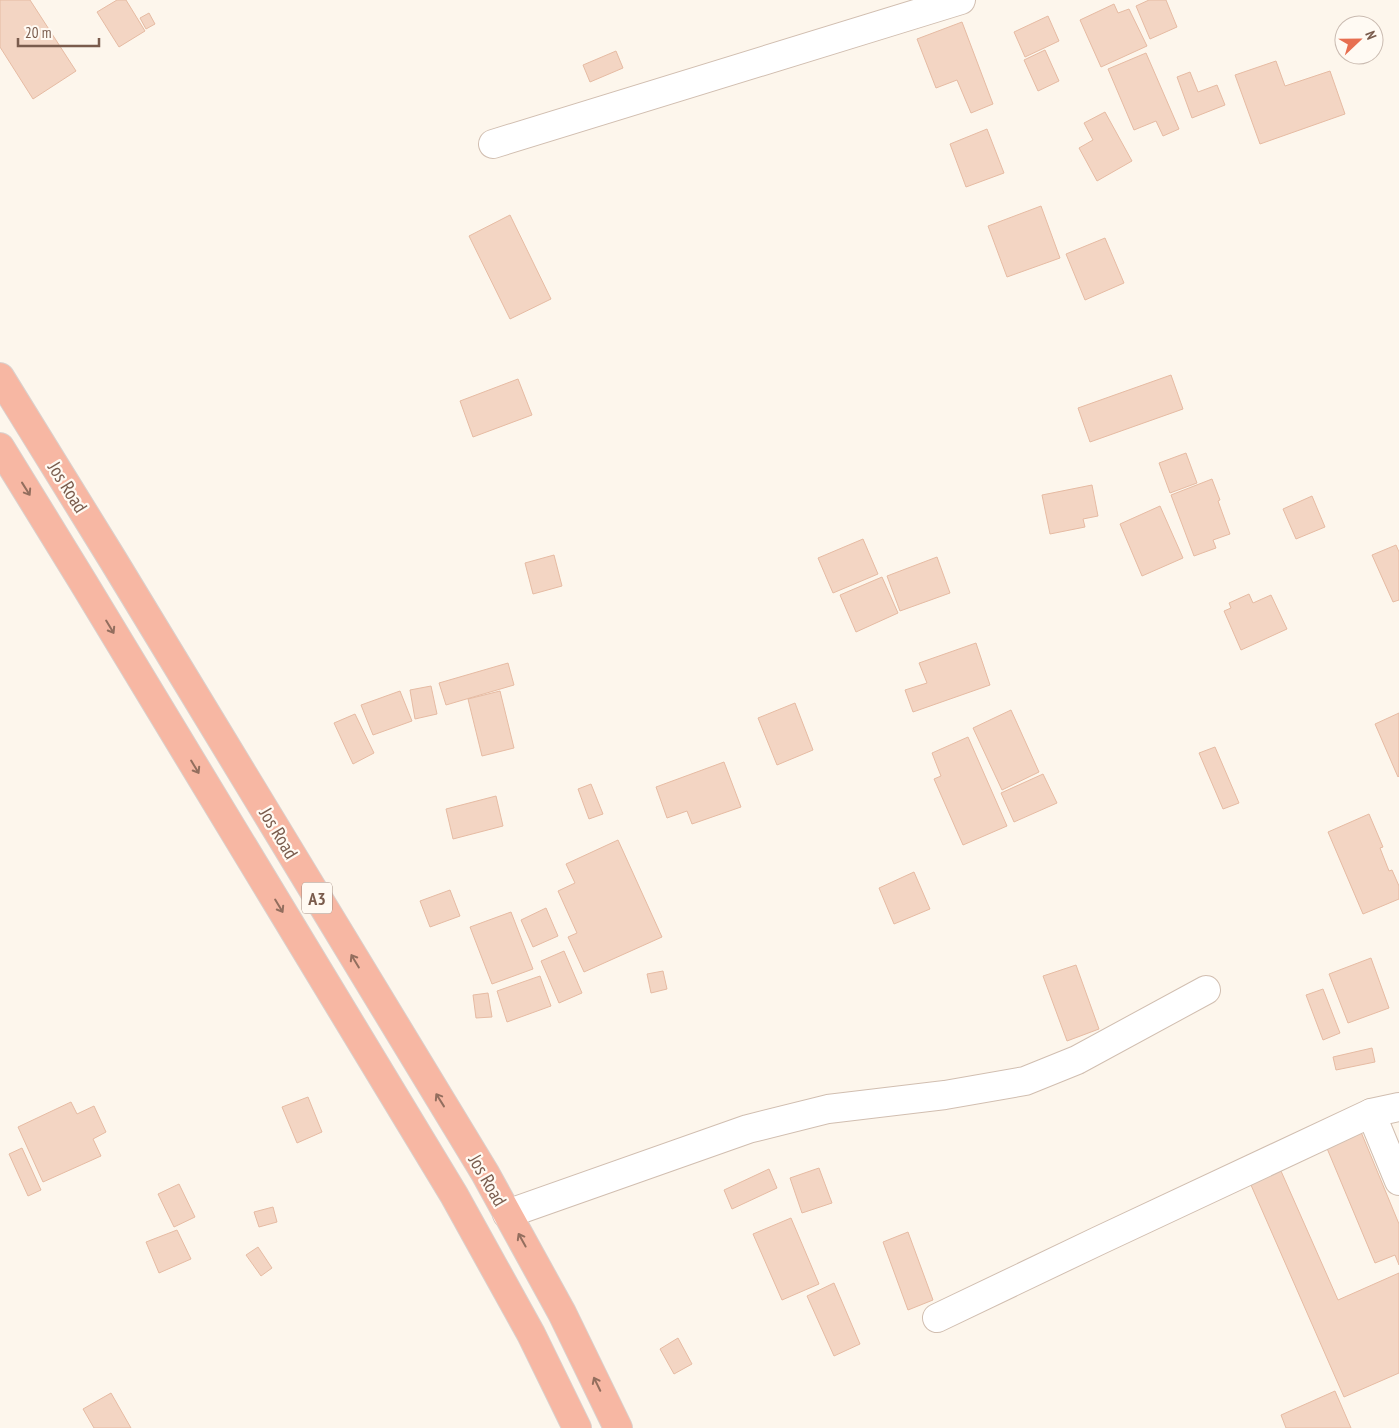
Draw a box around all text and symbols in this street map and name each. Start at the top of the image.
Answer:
scale bar [18,15,99,47]
north arrow [1334,15,1384,65]
text: 20 m [25,23,51,42]
text: N [1361,28,1381,42]
street label: Jos Road [43,456,93,517]
one-way arrow [21,481,31,495]
one-way arrow [106,620,116,634]
one-way arrow [190,759,200,773]
street label: Jos Road [254,802,304,863]
road number: A3 [302,882,332,914]
one-way arrow [274,898,284,912]
one-way arrow [350,954,360,968]
one-way arrow [434,1093,444,1107]
street label: Jos Road [463,1149,512,1210]
one-way arrow [516,1233,526,1248]
one-way arrow [591,1377,601,1392]

